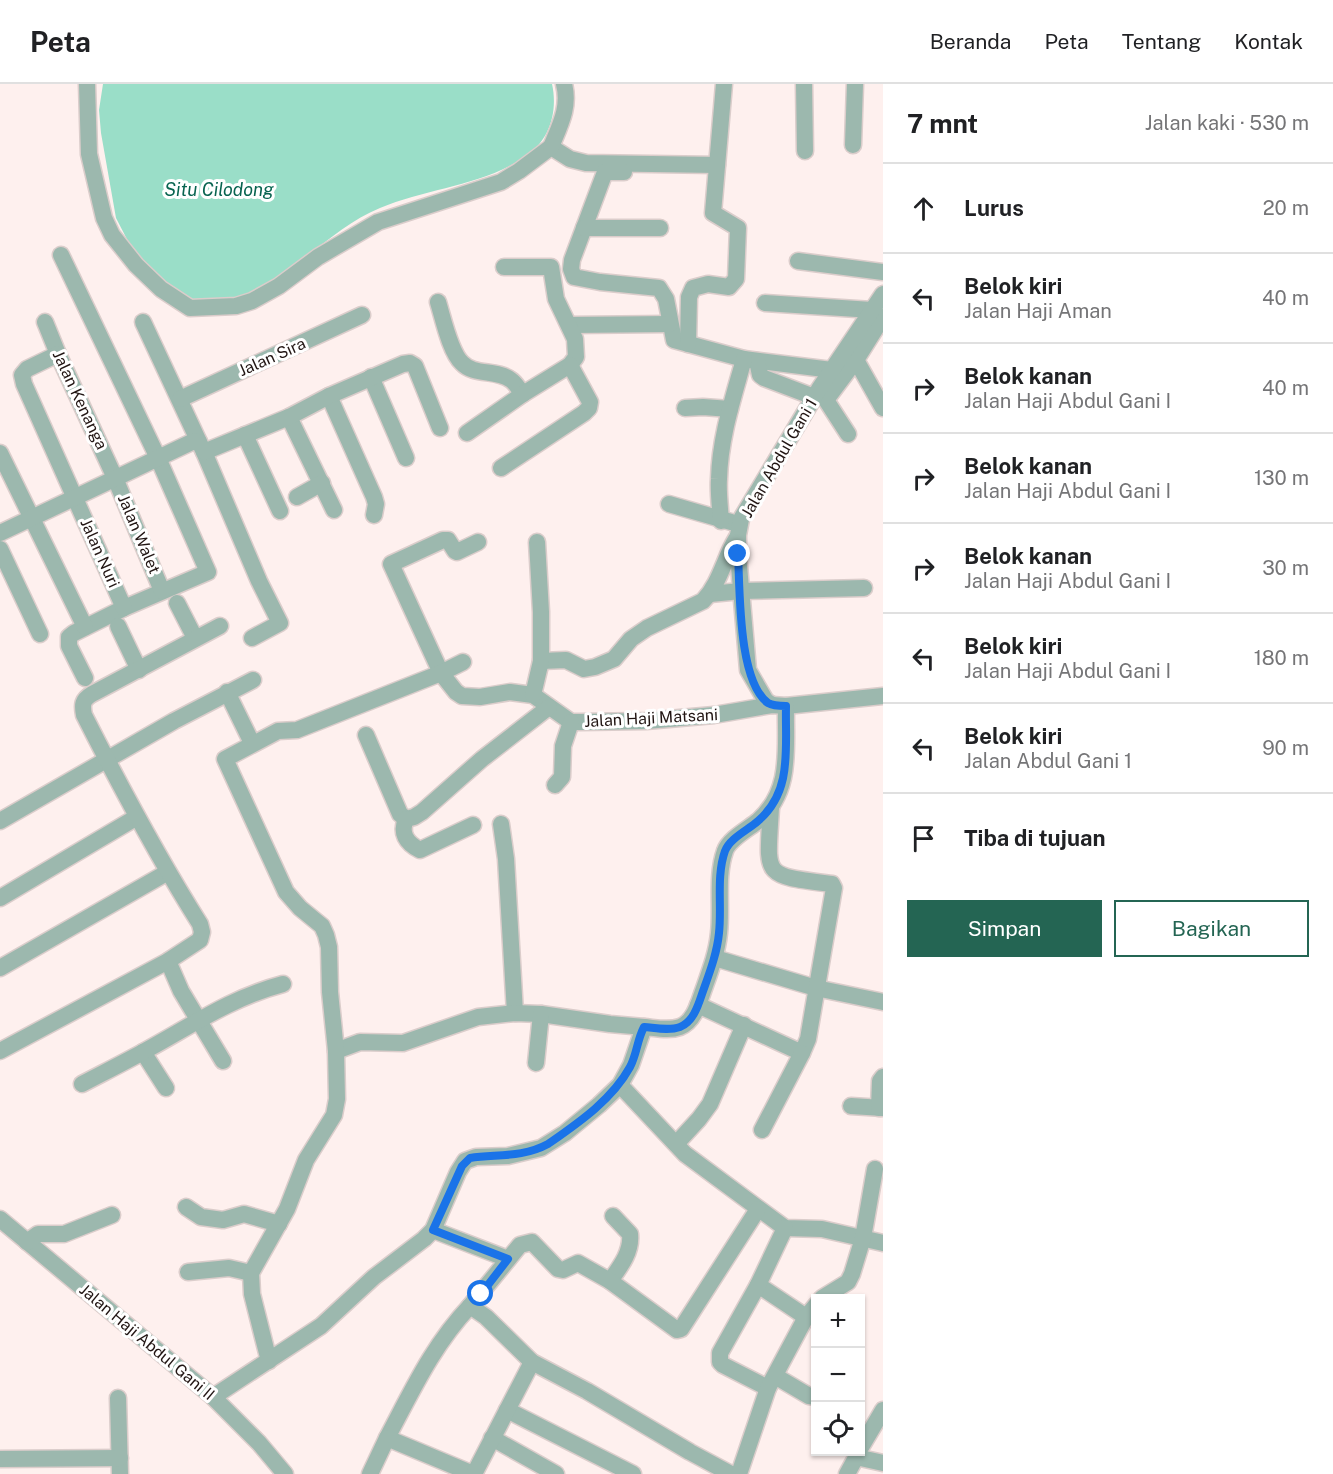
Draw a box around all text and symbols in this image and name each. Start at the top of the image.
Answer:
text: Peta [30,25,91,58]
text: Beranda [930,29,1011,54]
text: Peta [1044,29,1089,54]
text: Tentang [1122,29,1201,54]
text: Kontak [1234,29,1303,54]
text: 7 mnt [907,108,978,139]
text: Jalan kaki · 530 m [1145,111,1309,135]
water label: Situ Cilodong [164,179,274,200]
icon: ahead [907,192,940,225]
text: Lurus [964,195,1024,221]
text: 20 m [1263,196,1309,220]
text: Belok kiri [964,273,1062,299]
icon: left [907,282,940,315]
text: 40 m [1262,286,1309,310]
text: Jalan Haji Aman [964,299,1112,323]
street label: Jalan Sira [236,334,308,380]
street label: Jalan Kenanga [49,347,111,453]
text: Belok kanan [964,363,1092,389]
icon: right [907,372,940,405]
text: 40 m [1262,376,1309,400]
text: Jalan Haji Abdul Gani I [964,389,1171,413]
street label: Jalan Abdul Gani 1 [737,395,821,521]
text: Belok kanan [964,453,1092,479]
icon: right [907,462,940,495]
text: 130 m [1254,466,1309,490]
text: Jalan Haji Abdul Gani I [964,479,1171,503]
street label: Jalan Walet [114,492,164,576]
street label: Jalan Nuri [76,516,124,590]
route end [724,540,750,566]
text: Belok kanan [964,543,1092,569]
icon: right [907,552,940,585]
text: 30 m [1262,556,1309,580]
text: Jalan Haji Abdul Gani I [964,569,1171,593]
text: Belok kiri [964,633,1062,659]
icon: left [907,642,940,675]
text: 180 m [1254,646,1309,670]
text: Jalan Haji Abdul Gani I [964,659,1171,683]
street label: Jalan Haji Matsani [584,705,718,731]
text: Belok kiri [964,723,1062,749]
icon: left [907,732,940,765]
text: 90 m [1262,736,1309,760]
text: Jalan Abdul Gani 1 [964,749,1132,773]
icon: arrive [907,822,940,855]
text: Tiba di tujuan [964,825,1105,851]
button: Simpan [907,900,1102,957]
button: Bagikan [1114,900,1309,957]
street label: Jalan Haji Abdul Gani II [76,1280,218,1404]
route start [467,1280,493,1306]
map controls [811,1294,865,1456]
button: + [811,1294,865,1348]
button: − [811,1348,865,1402]
button: locate [811,1402,865,1456]

